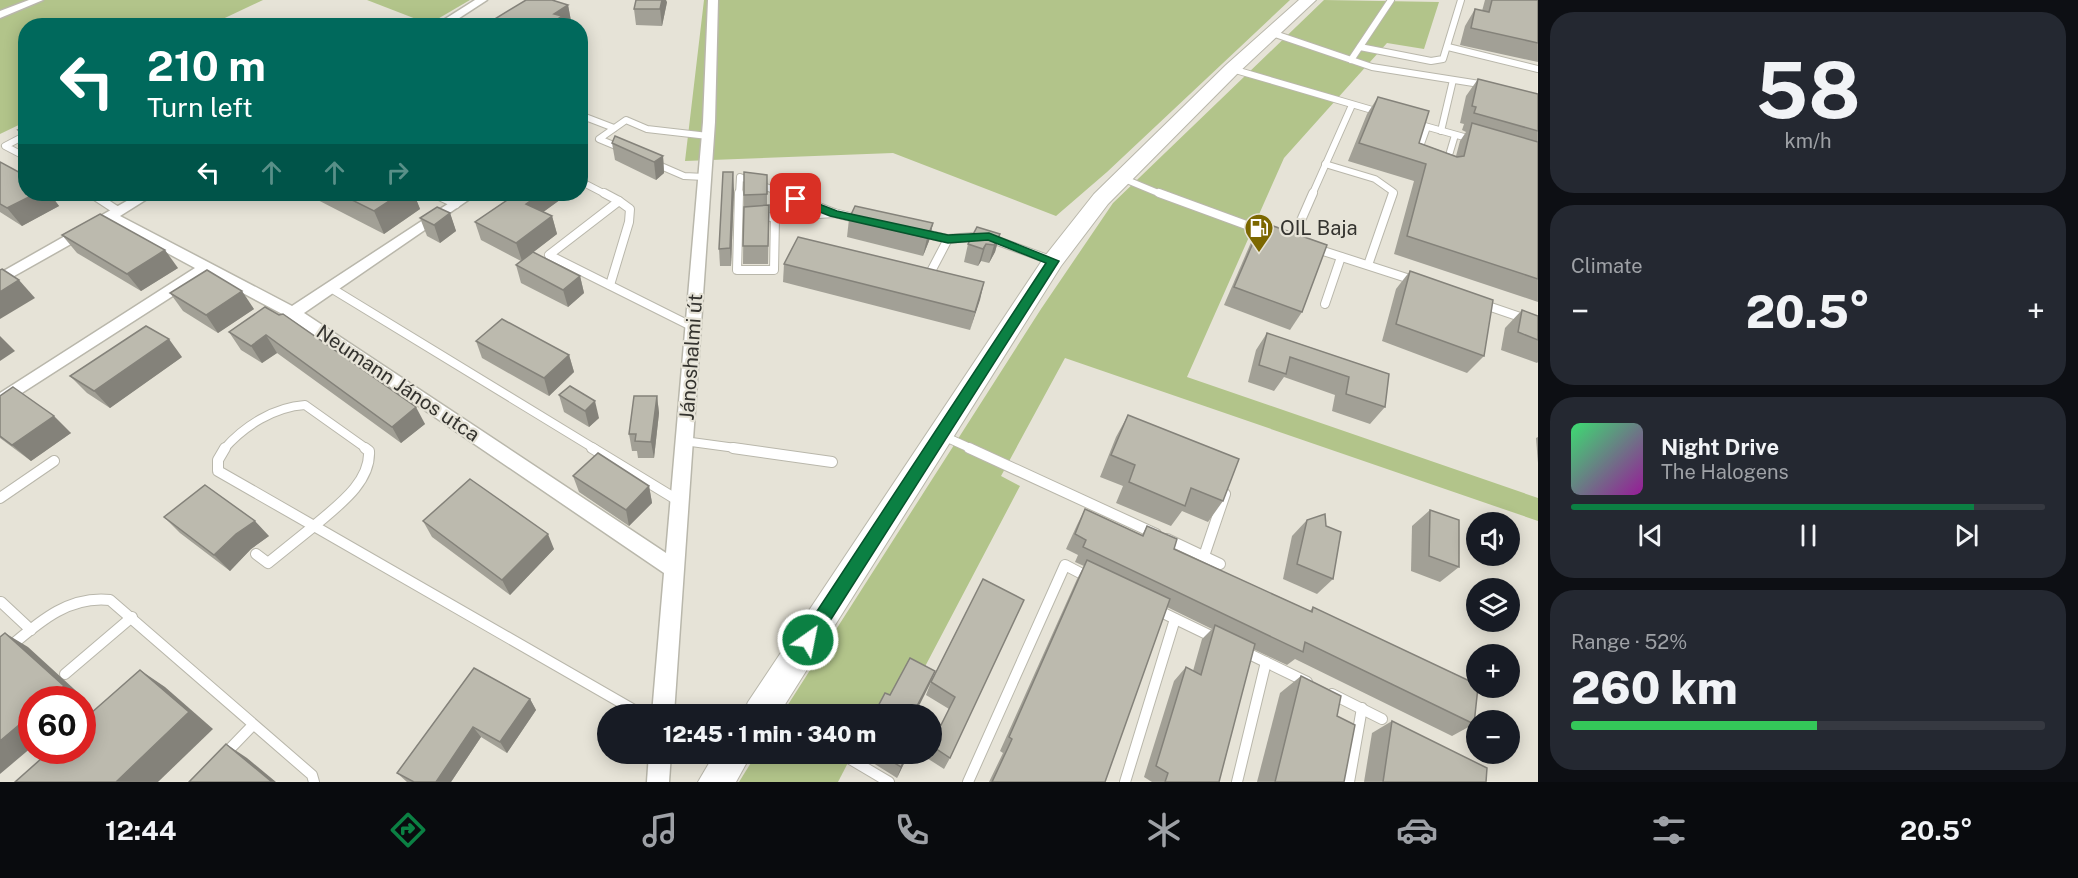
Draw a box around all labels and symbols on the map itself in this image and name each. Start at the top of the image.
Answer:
pin [770,173,821,224]
fuel station icon: OIL Baja [1243,212,1275,254]
place label: OIL Baja [1280,216,1358,240]
street label: Jánoshalmi út [675,293,707,421]
street label: Neumann János utca [312,319,484,447]
position arrow [776,608,840,672]
speed limit sign: 60 [18,686,96,764]

